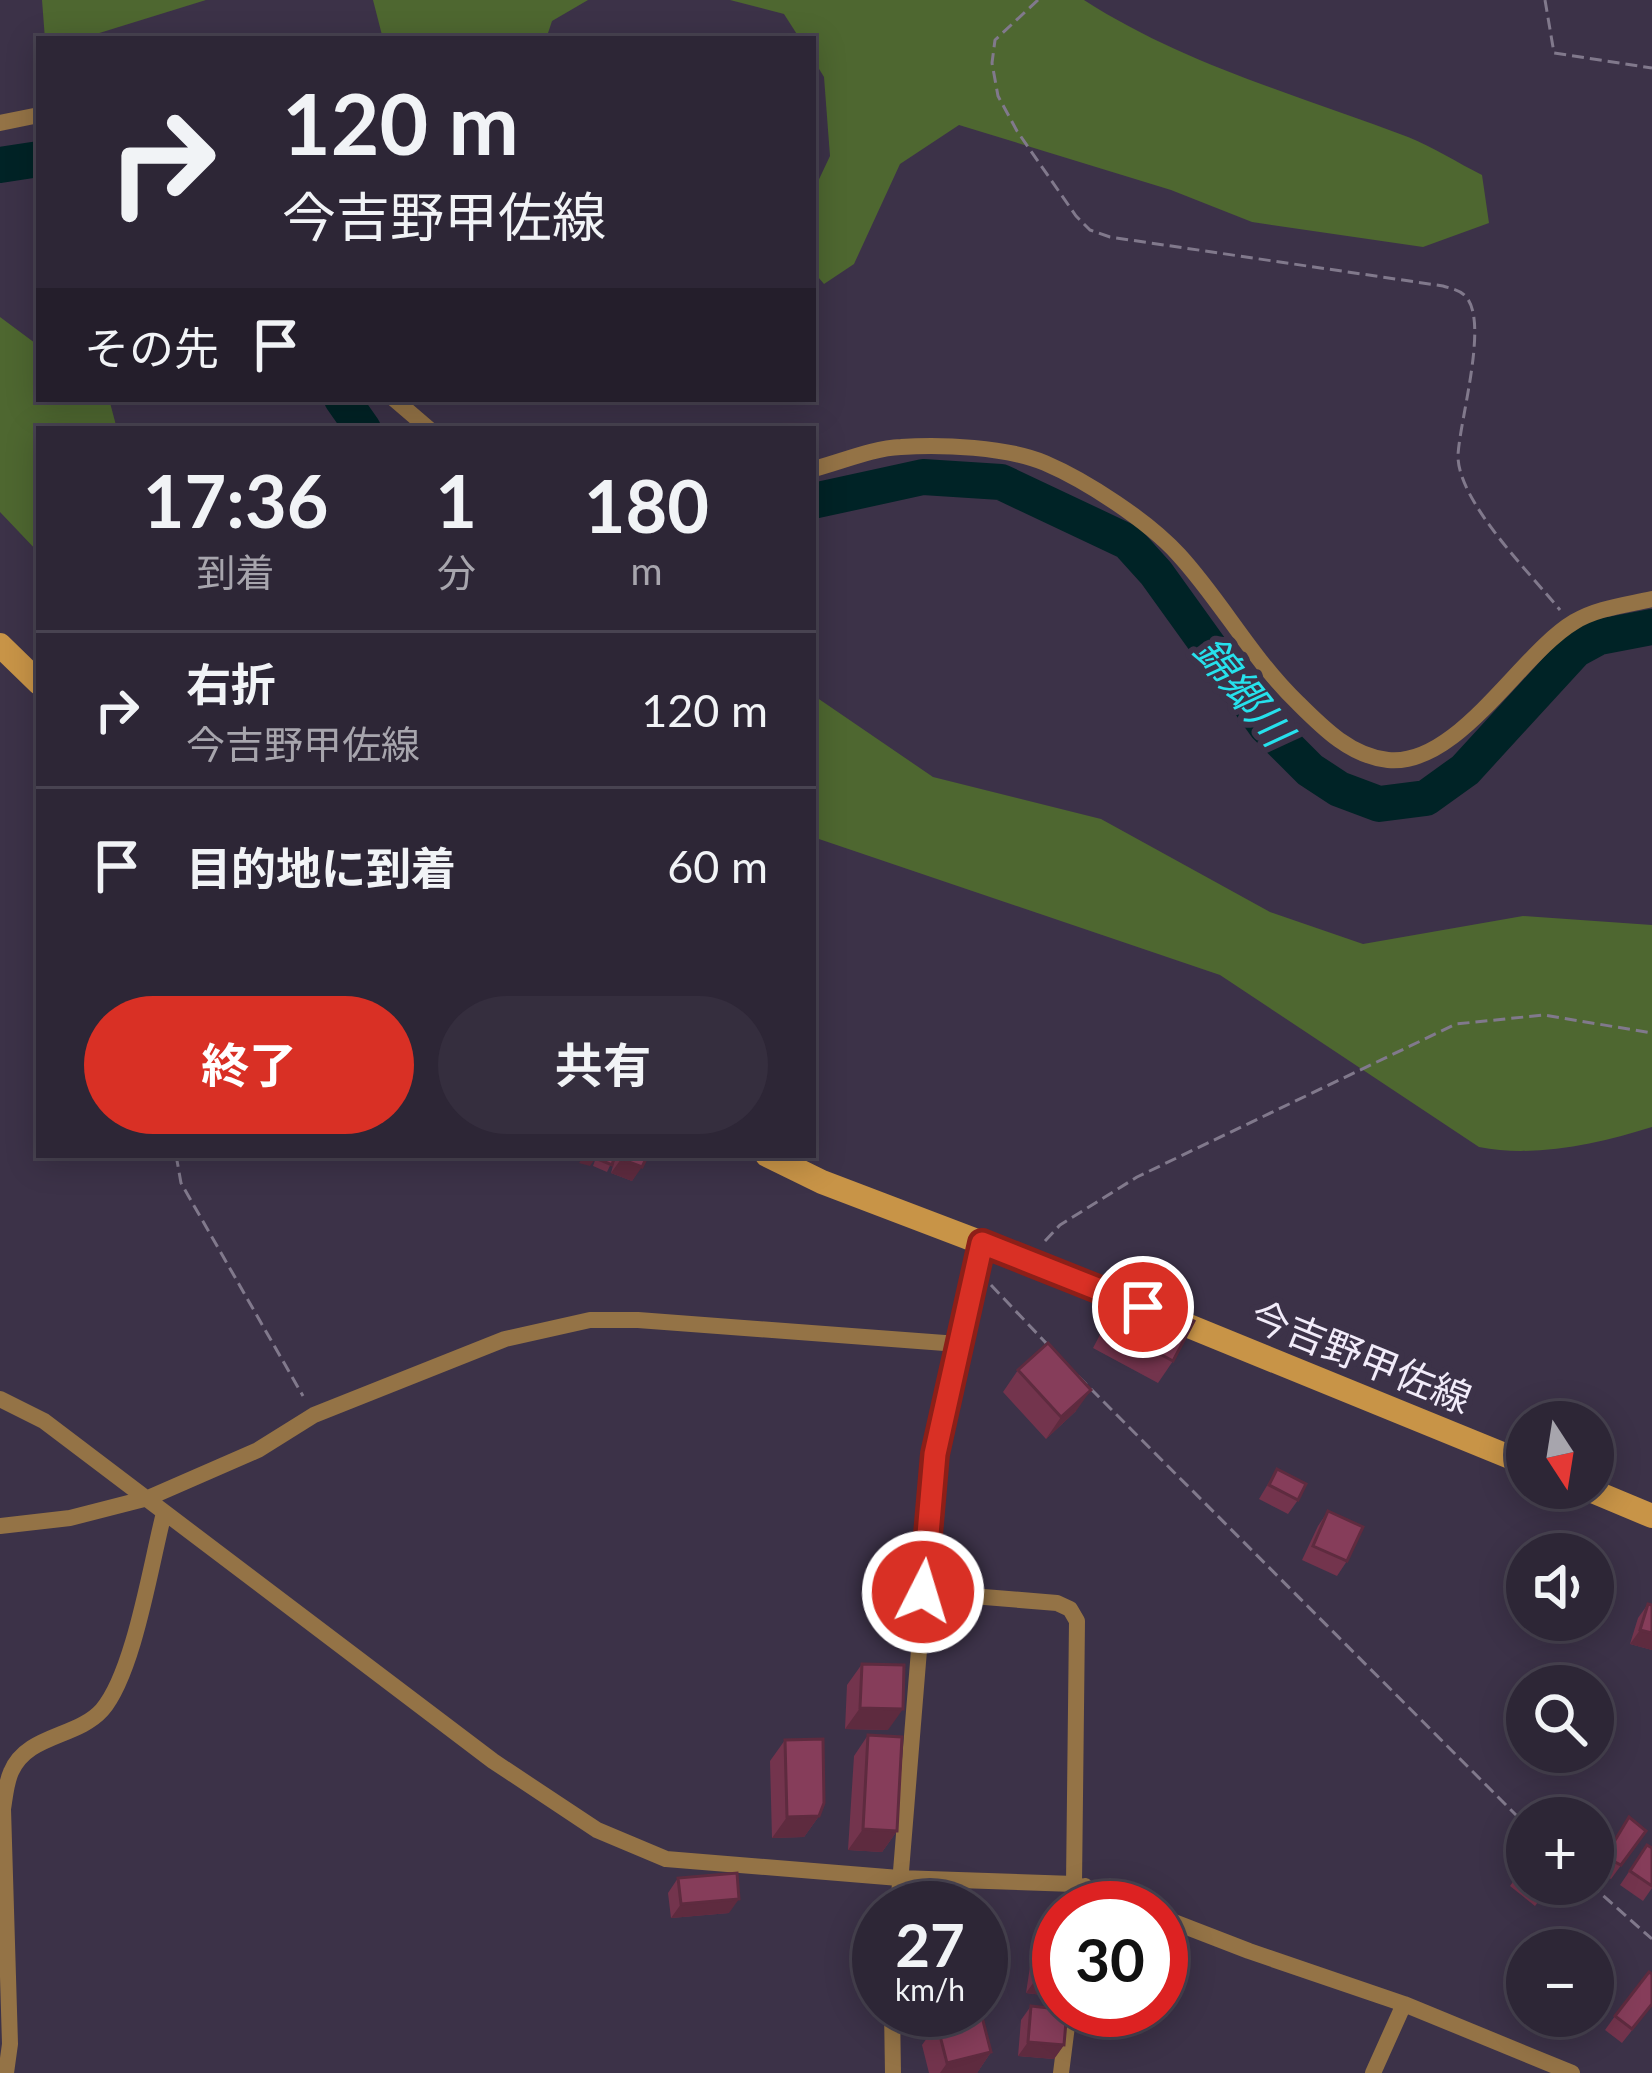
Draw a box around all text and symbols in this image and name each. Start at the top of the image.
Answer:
text: 120 m [282,72,519,173]
icon: right [84,84,240,240]
text: 今吉野甲佐線 [282,184,606,249]
icon: arrive [243,312,309,378]
text: その先 [84,321,219,375]
text: 17:36 [143,457,328,543]
text: 1 [435,457,477,543]
text: 180 [584,462,709,548]
text: m [630,547,663,593]
text: 到着 [197,549,275,595]
text: 分 [437,549,476,595]
water label: 錦郷川 [1185,626,1305,758]
text: 右折 [186,657,276,711]
icon: right [84,677,150,743]
text: 120 m [641,683,768,737]
text: 今吉野甲佐線 [186,721,420,767]
icon: arrive [84,833,150,899]
text: 60 m [667,839,768,893]
text: 目的地に到着 [186,841,456,895]
button: 終了 [84,996,414,1134]
button: 共有 [438,996,768,1134]
pin [1092,1256,1194,1358]
icon: arrive [1110,1274,1176,1340]
street label: 今吉野甲佐線 [1244,1291,1478,1421]
north arrow [1506,1401,1614,1509]
map controls [1506,1401,1614,2037]
position arrow [860,1529,986,1655]
button: sound [1506,1533,1614,1641]
button: search [1506,1665,1614,1773]
button: + [1506,1797,1614,1905]
speed limit sign: 30 [1032,1881,1188,2037]
text: 27 [895,1908,965,1980]
button: − [1506,1929,1614,2037]
text: km/h [895,1971,965,2007]

